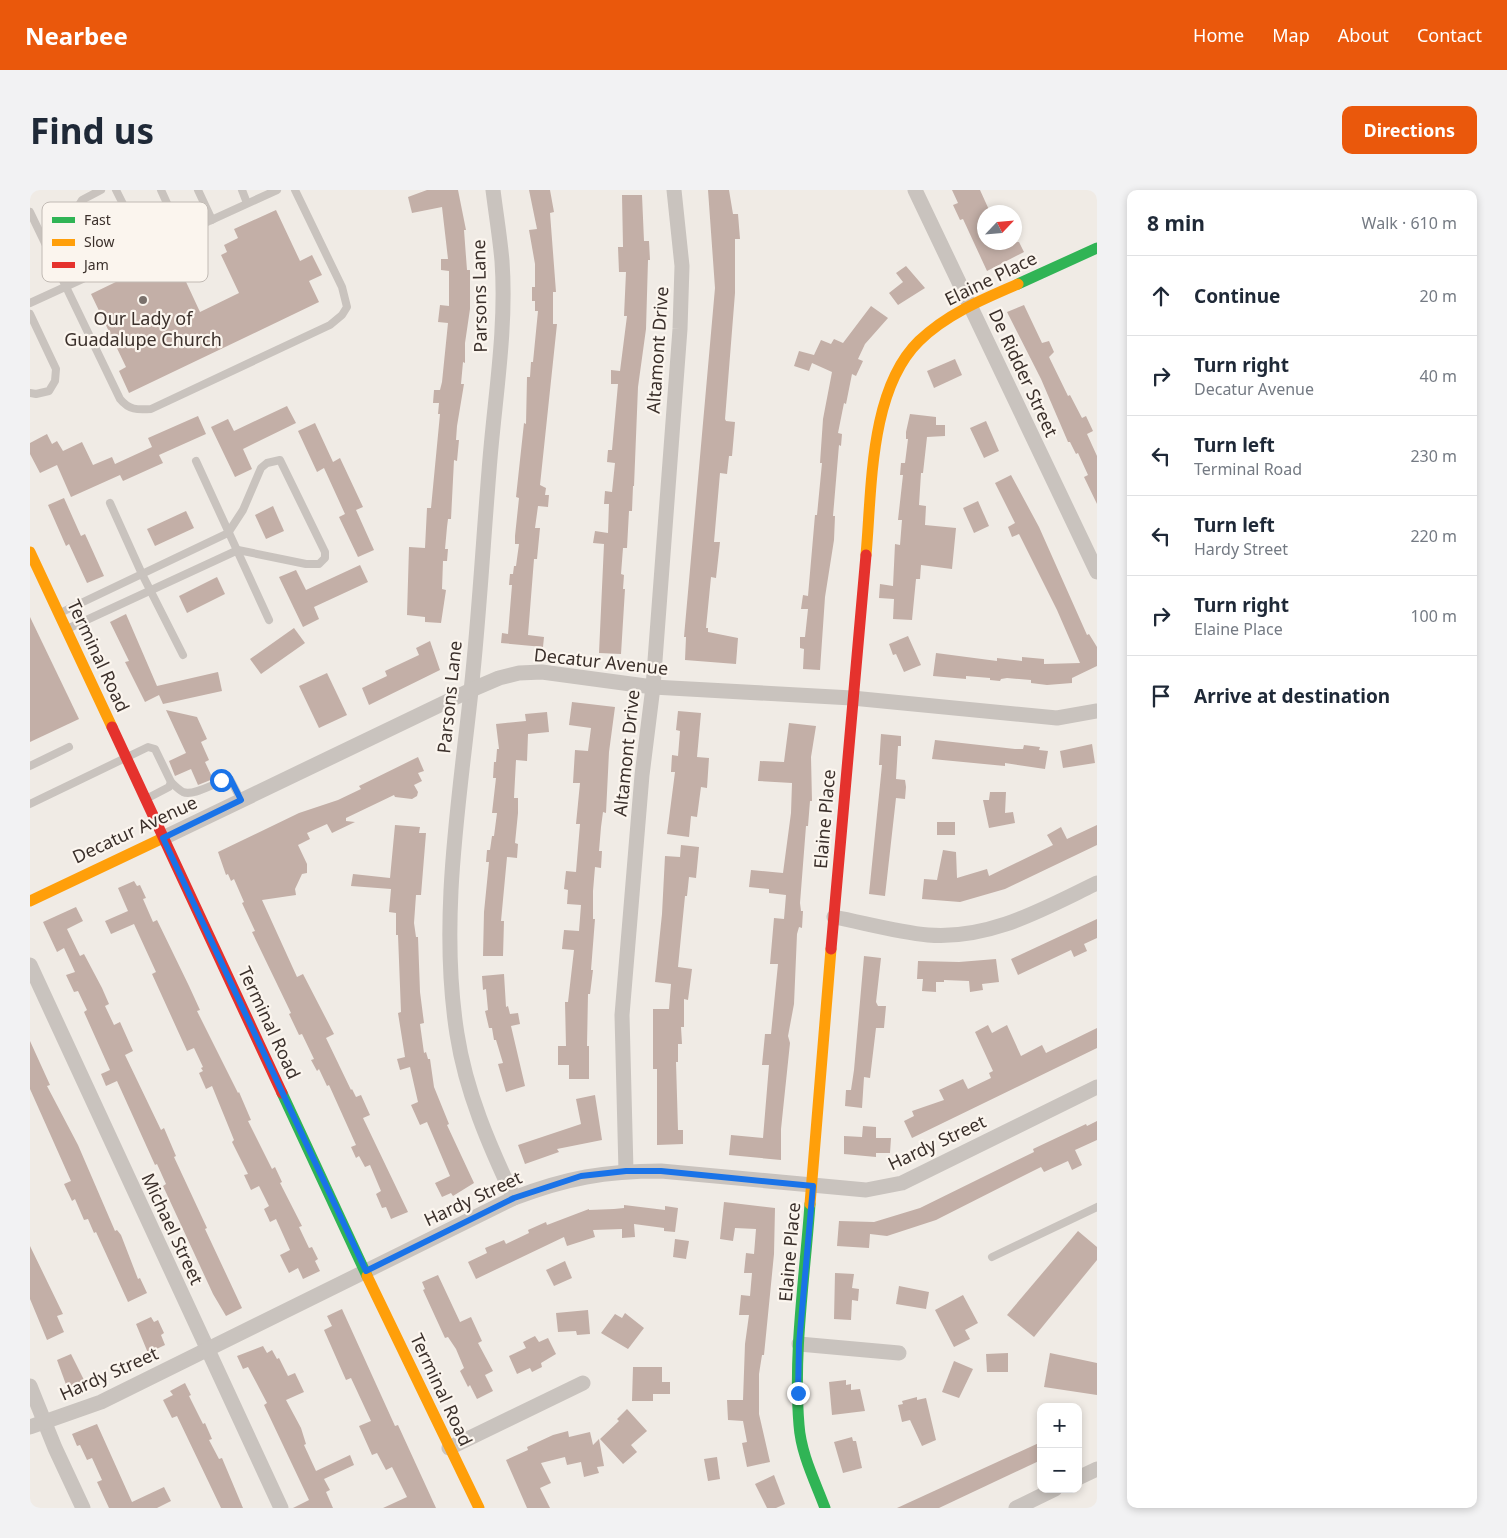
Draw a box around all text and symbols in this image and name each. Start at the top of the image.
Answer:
text: Nearbee [25,19,128,52]
text: Home [1193,23,1244,47]
text: Map [1272,23,1310,47]
text: About [1338,23,1389,47]
text: Contact [1417,23,1482,47]
button: Directions [1342,106,1477,154]
text: Find us [30,107,154,154]
legend [42,202,208,282]
north arrow [977,205,1022,250]
text: 8 min [1147,209,1205,237]
text: Fast [84,210,111,229]
text: Walk · 610 m [1362,212,1457,234]
text: Slow [84,232,115,251]
street label: Parsons Lane [466,239,492,353]
street label: Elaine Place [940,245,1041,311]
text: Jam [82,255,109,274]
icon: ahead [1147,282,1175,310]
text: Continue [1194,283,1280,309]
text: 20 m [1420,285,1457,307]
street label: Altamont Drive [641,286,673,414]
marker: Our Lady of Guadalupe Church [137,294,149,306]
street label: De Ridder Street [984,305,1064,441]
place label: Our Lady of Guadalupe Church [64,306,222,351]
text: Turn right [1194,352,1289,378]
icon: right [1147,362,1175,390]
text: 40 m [1420,365,1457,387]
text: Decatur Avenue [1194,378,1314,400]
text: Turn left [1194,432,1275,458]
icon: left [1147,442,1175,470]
text: 230 m [1410,445,1457,467]
text: Terminal Road [1194,458,1302,480]
text: Turn left [1194,512,1275,538]
icon: left [1147,522,1175,550]
text: 220 m [1410,525,1457,547]
text: Hardy Street [1194,538,1288,560]
text: Turn right [1194,592,1289,618]
street label: Terminal Road [62,595,135,716]
icon: right [1147,602,1175,630]
text: 100 m [1410,605,1457,627]
text: Elaine Place [1194,618,1283,640]
street label: Parsons Lane [431,639,467,754]
street label: Decatur Avenue [533,642,669,680]
icon: arrive [1147,682,1175,710]
text: Arrive at destination [1194,683,1390,709]
street label: Altamont Drive [607,688,645,817]
street label: Elaine Place [808,768,840,870]
route start [210,769,233,792]
street label: Decatur Avenue [68,790,201,868]
street label: Terminal Road [233,962,306,1083]
street label: Hardy Street [884,1109,990,1175]
street label: Hardy Street [420,1165,526,1231]
street label: Michael Street [137,1169,209,1289]
street label: Elaine Place [773,1201,805,1303]
street label: Terminal Road [405,1329,478,1450]
street label: Hardy Street [55,1340,162,1406]
route end [787,1382,810,1405]
map controls [1037,1403,1082,1493]
button: + [1037,1403,1082,1448]
button: − [1037,1448,1082,1493]

